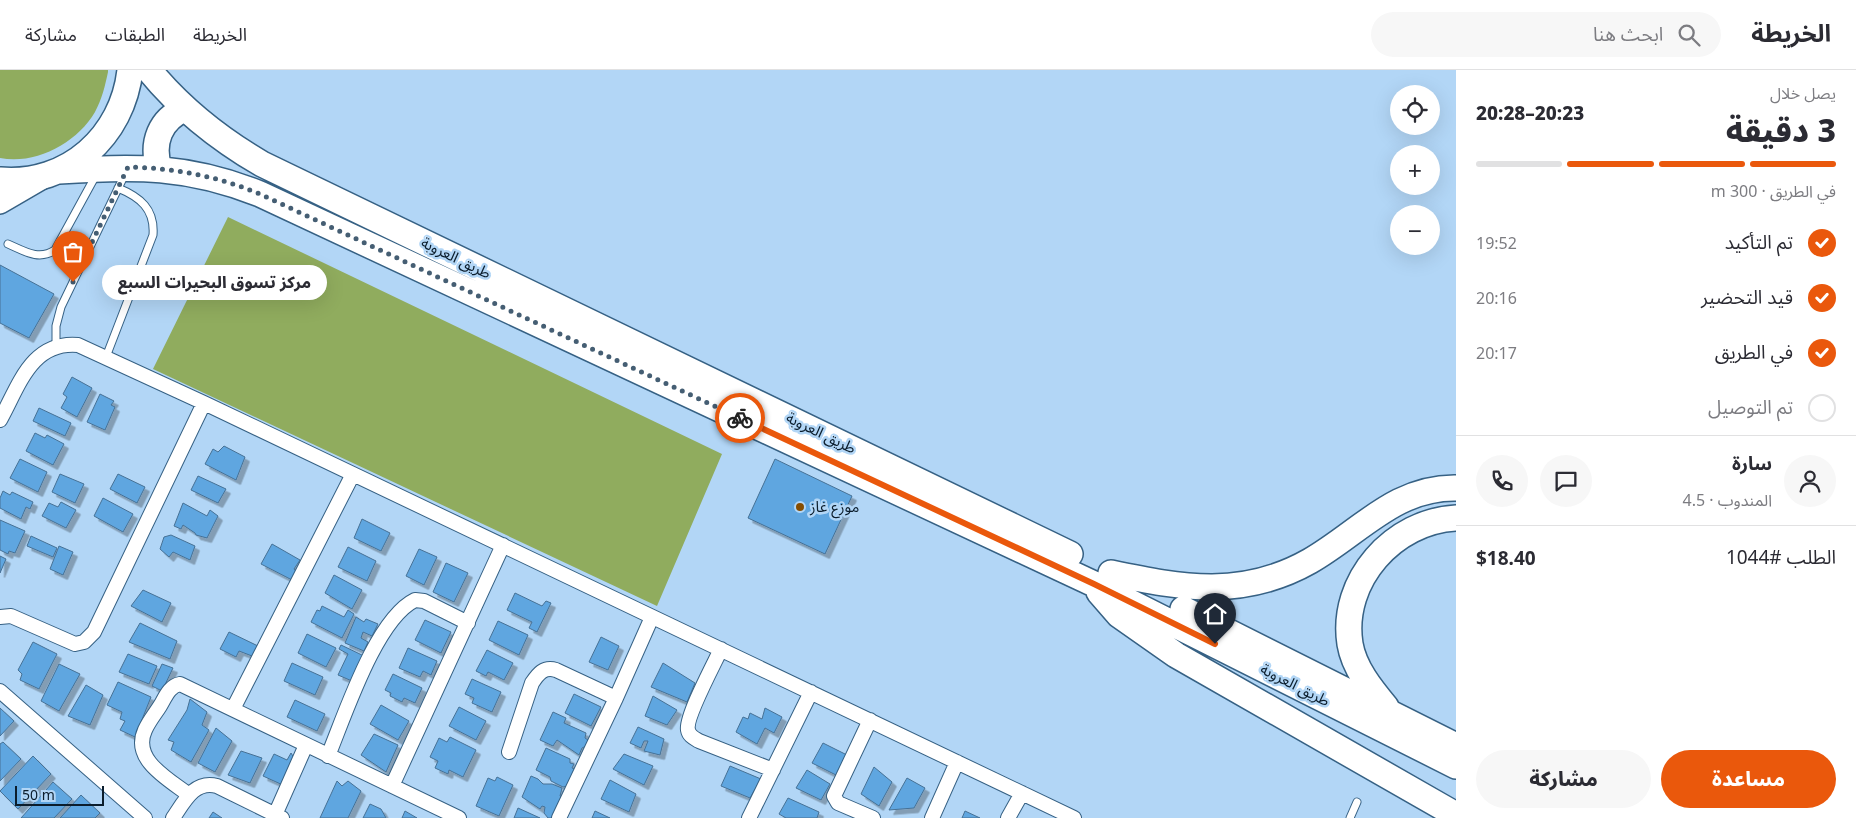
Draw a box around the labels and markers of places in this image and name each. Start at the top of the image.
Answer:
pin [52,231,94,282]
callout: مركز تسوق البحيرات السبع [103,264,328,300]
place label: موزع غاز [809,496,859,519]
marker: موزع غاز [794,501,806,513]
pin [1194,593,1236,644]

